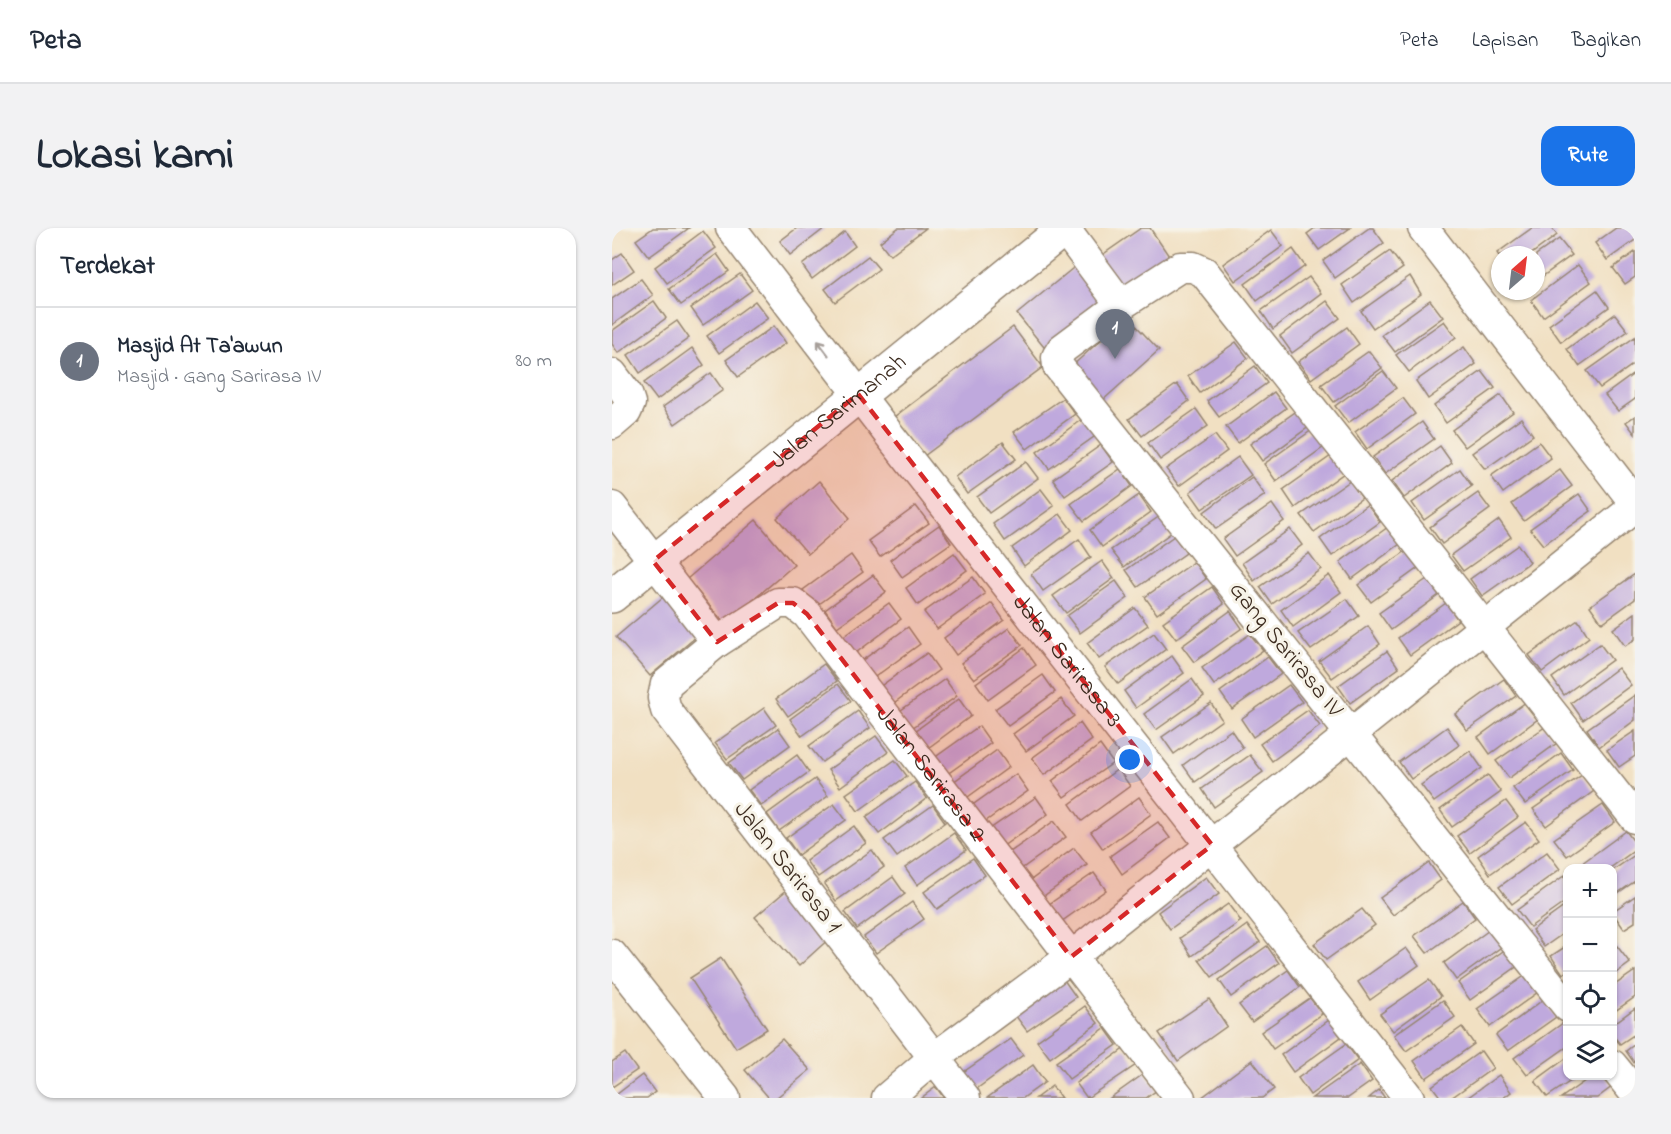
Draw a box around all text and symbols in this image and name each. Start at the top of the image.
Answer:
text: Peta [30,21,82,62]
text: Peta [1400,26,1439,56]
text: Lapisan [1472,26,1538,56]
text: Bagikan [1571,26,1641,56]
text: Lokasi kami [36,126,234,187]
button: Rute [1541,126,1635,186]
north arrow [1491,246,1545,300]
text: Terdekat [60,248,155,286]
pin: 1 [1096,310,1134,359]
text: Masjid At Ta'awun [117,331,283,363]
one-way arrow [816,340,829,356]
street label: Jalan Sarimanah [763,345,915,478]
text: 1 [76,347,83,376]
text: 80 m [515,347,552,376]
text: Masjid · Gang Sarirasa IV [117,363,321,392]
street label: Gang Sarirasa IV [1219,575,1351,726]
street label: Jalan Sarirasa 3 [1003,587,1130,735]
street label: Jalan Sarirasa 2 [867,699,994,850]
your location [1115,745,1144,774]
street label: Jalan Sarirasa 1 [724,795,850,942]
map controls [1563,864,1617,1080]
button: + [1563,864,1617,918]
button: − [1563,918,1617,972]
button: locate [1563,972,1617,1026]
button: layers [1563,1026,1617,1080]

